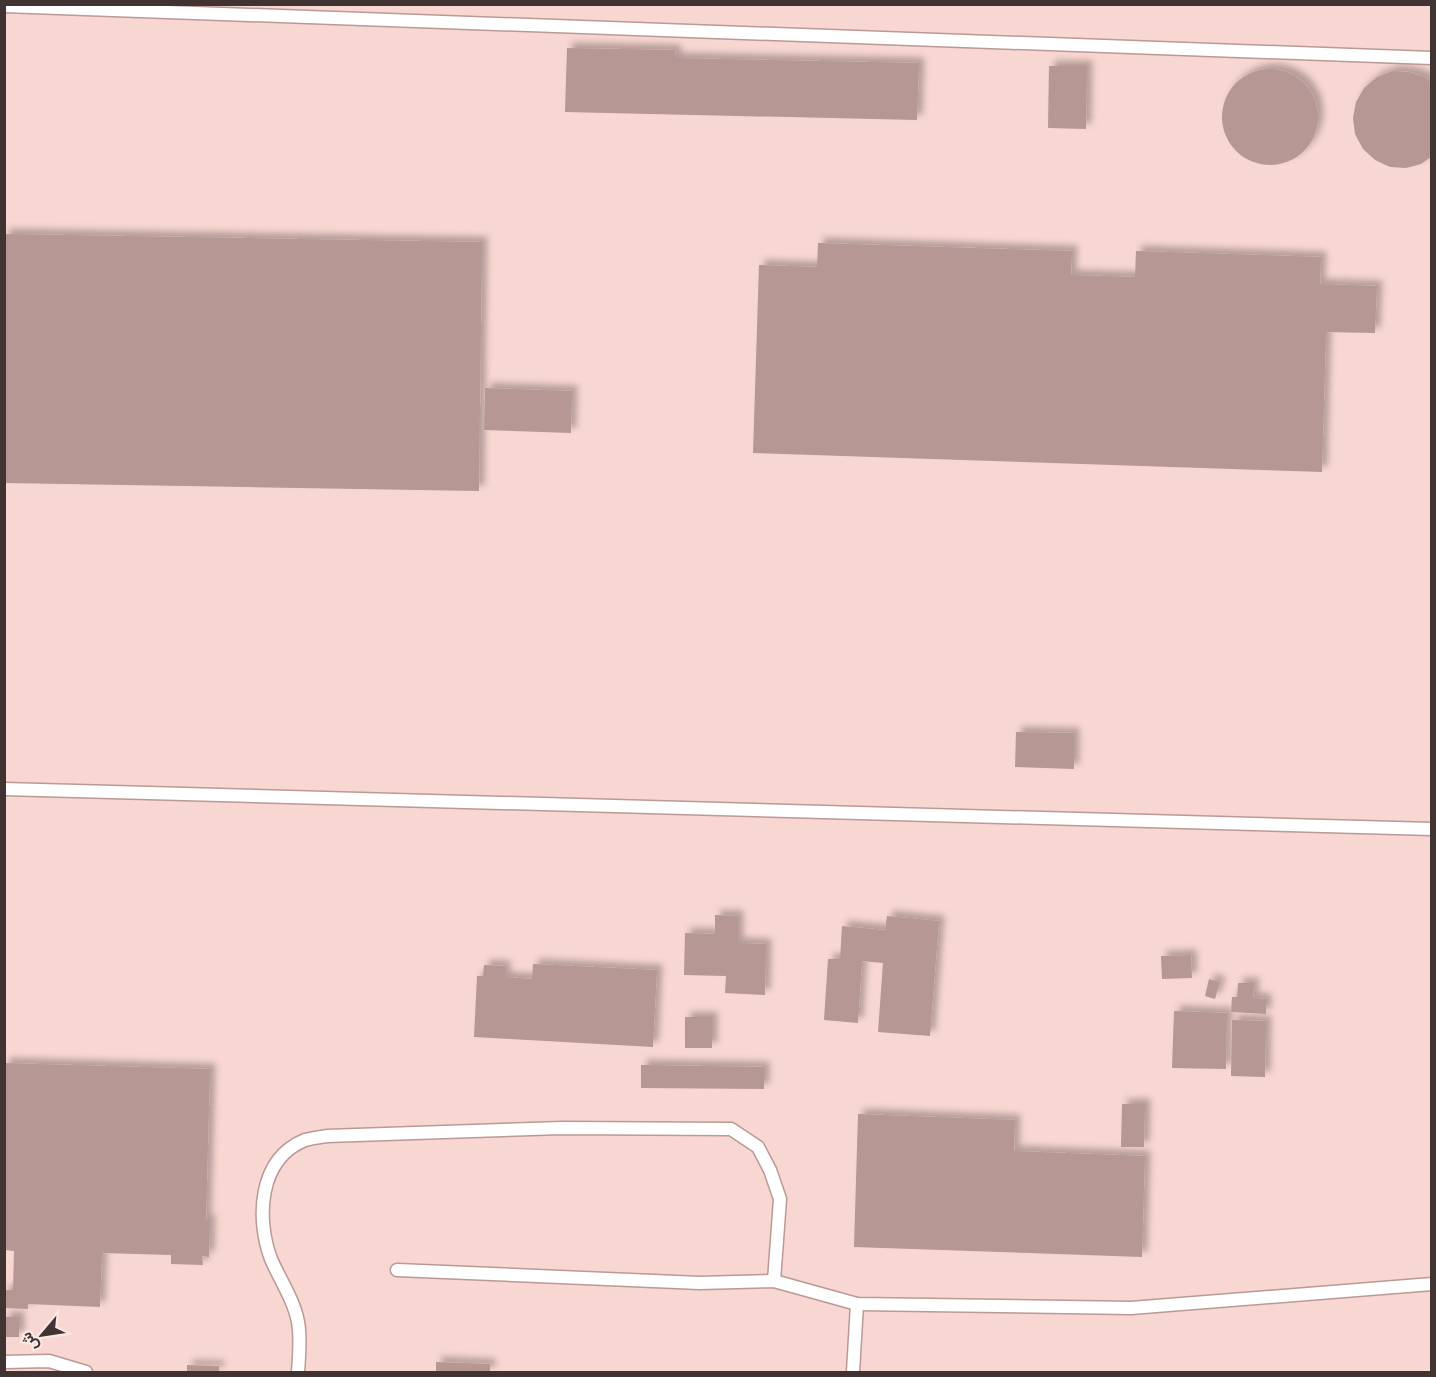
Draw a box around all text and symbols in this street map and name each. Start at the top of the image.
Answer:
north arrow [12,1305,72,1365]
text: ش [15,1329,42,1356]

